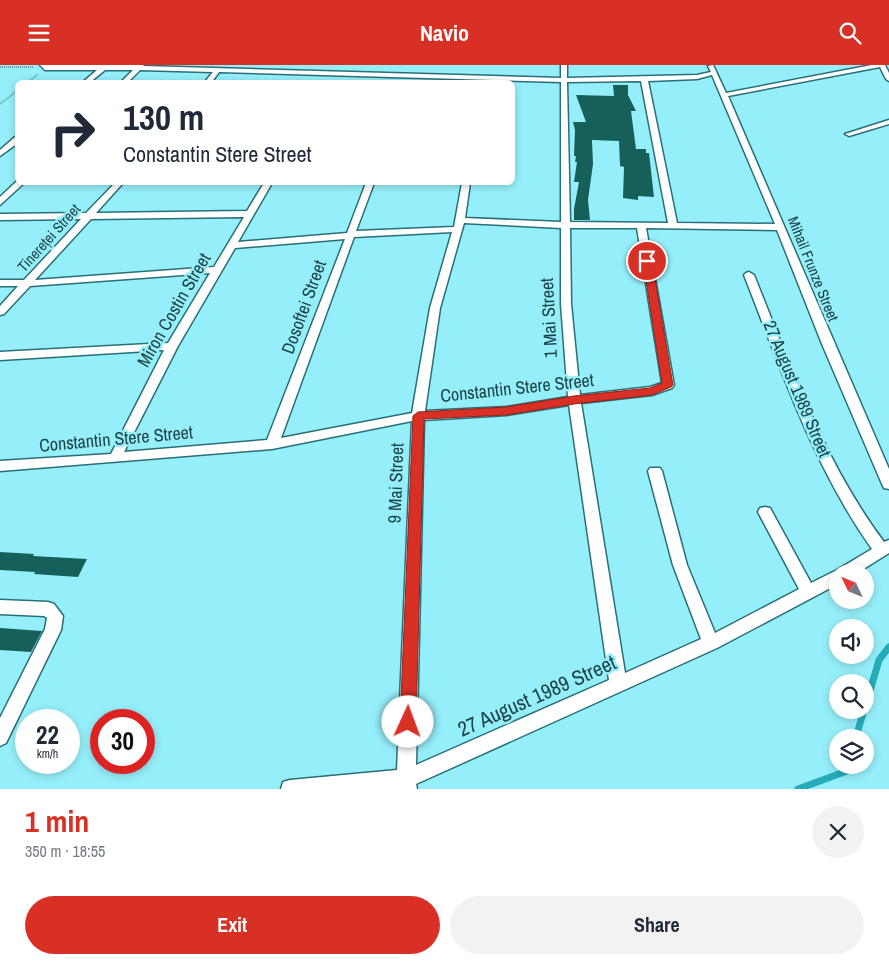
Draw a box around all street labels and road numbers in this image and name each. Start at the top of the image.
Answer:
street label: Tinereței Street [12,199,85,276]
street label: Mihail Frunze Street [783,213,844,325]
street label: Miron Costin Street [131,248,216,371]
street label: Dosoftei Street [275,256,332,357]
street label: 1 Mai Street [534,277,563,359]
street label: 27 August 1989 Street [757,317,838,461]
street label: Constantin Stere Street [439,367,595,408]
street label: Constantin Stere Street [38,419,194,458]
street label: 9 Mai Street [382,442,409,524]
street label: 27 August 1989 Street [453,648,621,743]

